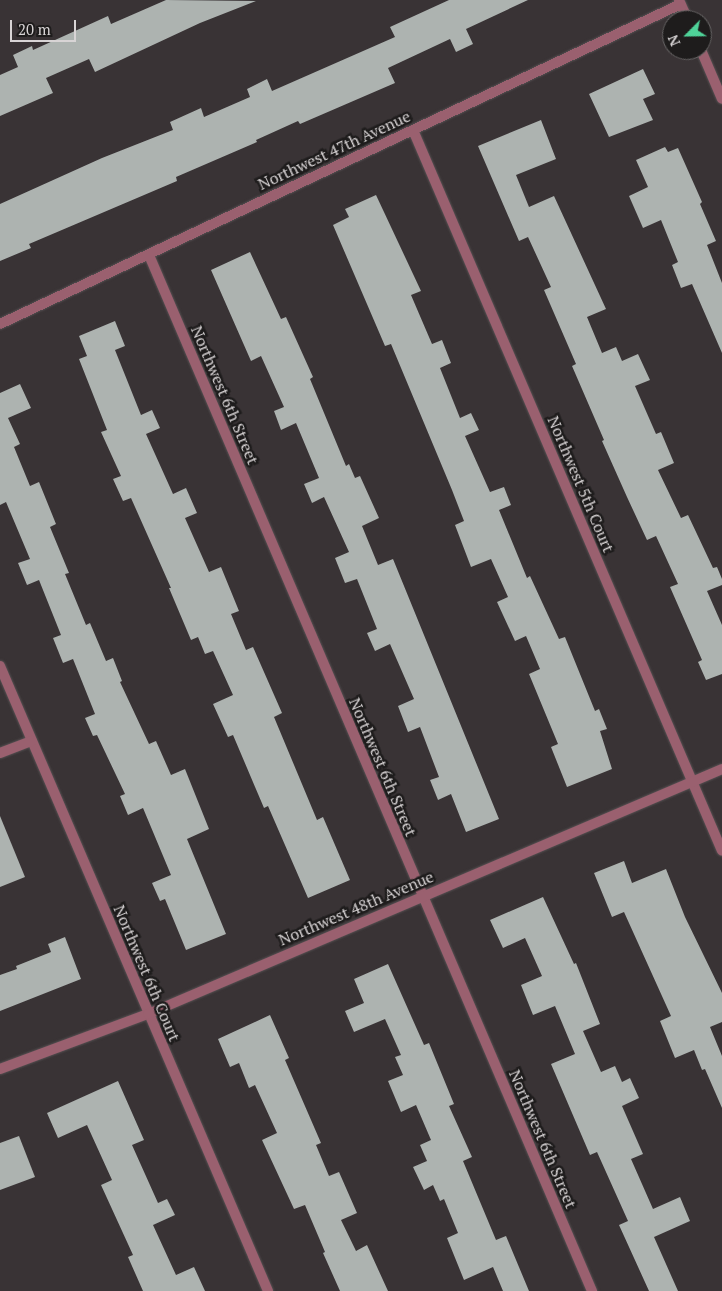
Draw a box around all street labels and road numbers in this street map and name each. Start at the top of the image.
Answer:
street label: Northwest 47th Avenue [255,106,413,194]
street label: Northwest 6th Street [187,323,263,467]
street label: Northwest 5th Court [544,413,618,555]
street label: Northwest 6th Street [345,695,421,839]
street label: Northwest 48th Avenue [275,867,437,949]
street label: Northwest 6th Court [110,902,184,1044]
street label: Northwest 6th Street [505,1067,581,1211]

